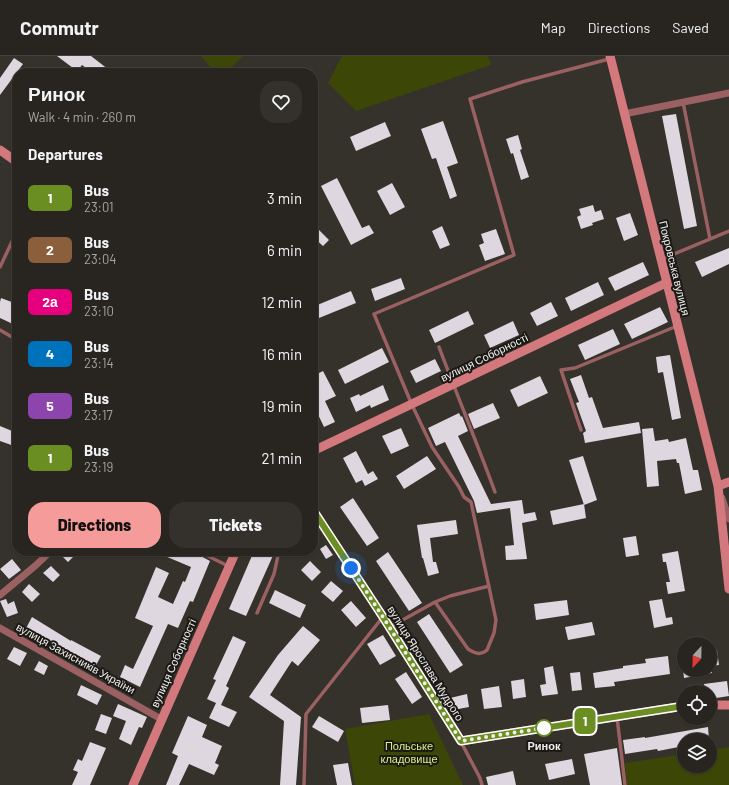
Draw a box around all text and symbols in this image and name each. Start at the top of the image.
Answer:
text: Commutr [20,16,99,39]
text: Map [541,19,566,36]
text: Directions [588,19,650,36]
text: Saved [672,19,709,36]
button: heart [260,81,302,123]
text: Ринок [28,82,85,105]
text: Walk · 4 min · 260 m [28,109,136,125]
text: Departures [28,145,103,163]
text: Bus [84,181,109,199]
text: 1 [48,189,52,206]
text: 3 min [267,189,302,207]
text: 23:01 [84,199,114,215]
street label: Покровська вулиця [657,219,693,317]
text: Bus [84,233,109,251]
text: 2 [46,241,54,258]
text: 6 min [267,241,302,259]
text: 23:04 [84,251,117,267]
text: Bus [84,285,109,303]
text: 2а [42,293,58,310]
text: 12 min [261,293,302,311]
text: 23:10 [84,303,114,319]
street label: вулиця Соборності [438,330,530,384]
text: Bus [84,337,109,355]
text: 4 [46,345,54,362]
text: 16 min [262,345,302,363]
text: 23:14 [84,355,114,371]
text: Bus [84,389,109,407]
text: 5 [46,397,54,414]
text: 19 min [262,397,302,415]
text: 23:17 [84,407,113,423]
text: Bus [84,441,109,459]
text: 1 [48,449,52,466]
text: 21 min [262,449,302,467]
text: 23:19 [84,459,113,475]
button: Directions [28,502,161,548]
button: Tickets [169,502,302,548]
your location [341,558,361,578]
street label: вулиця Ярослава Мудрого [385,603,467,723]
street label: вулиця Соборності [148,617,198,709]
street label: вулиця Захисників України [14,620,138,696]
north arrow [677,637,717,677]
map controls [677,637,717,773]
button: locate [677,685,717,725]
line badge: 1 [572,708,598,734]
text: 1 [583,712,587,729]
marker: Ринок [535,719,553,737]
button: layers [677,733,717,773]
park label: Польське кладовище [380,739,438,765]
place label: Ринок [528,739,561,752]

